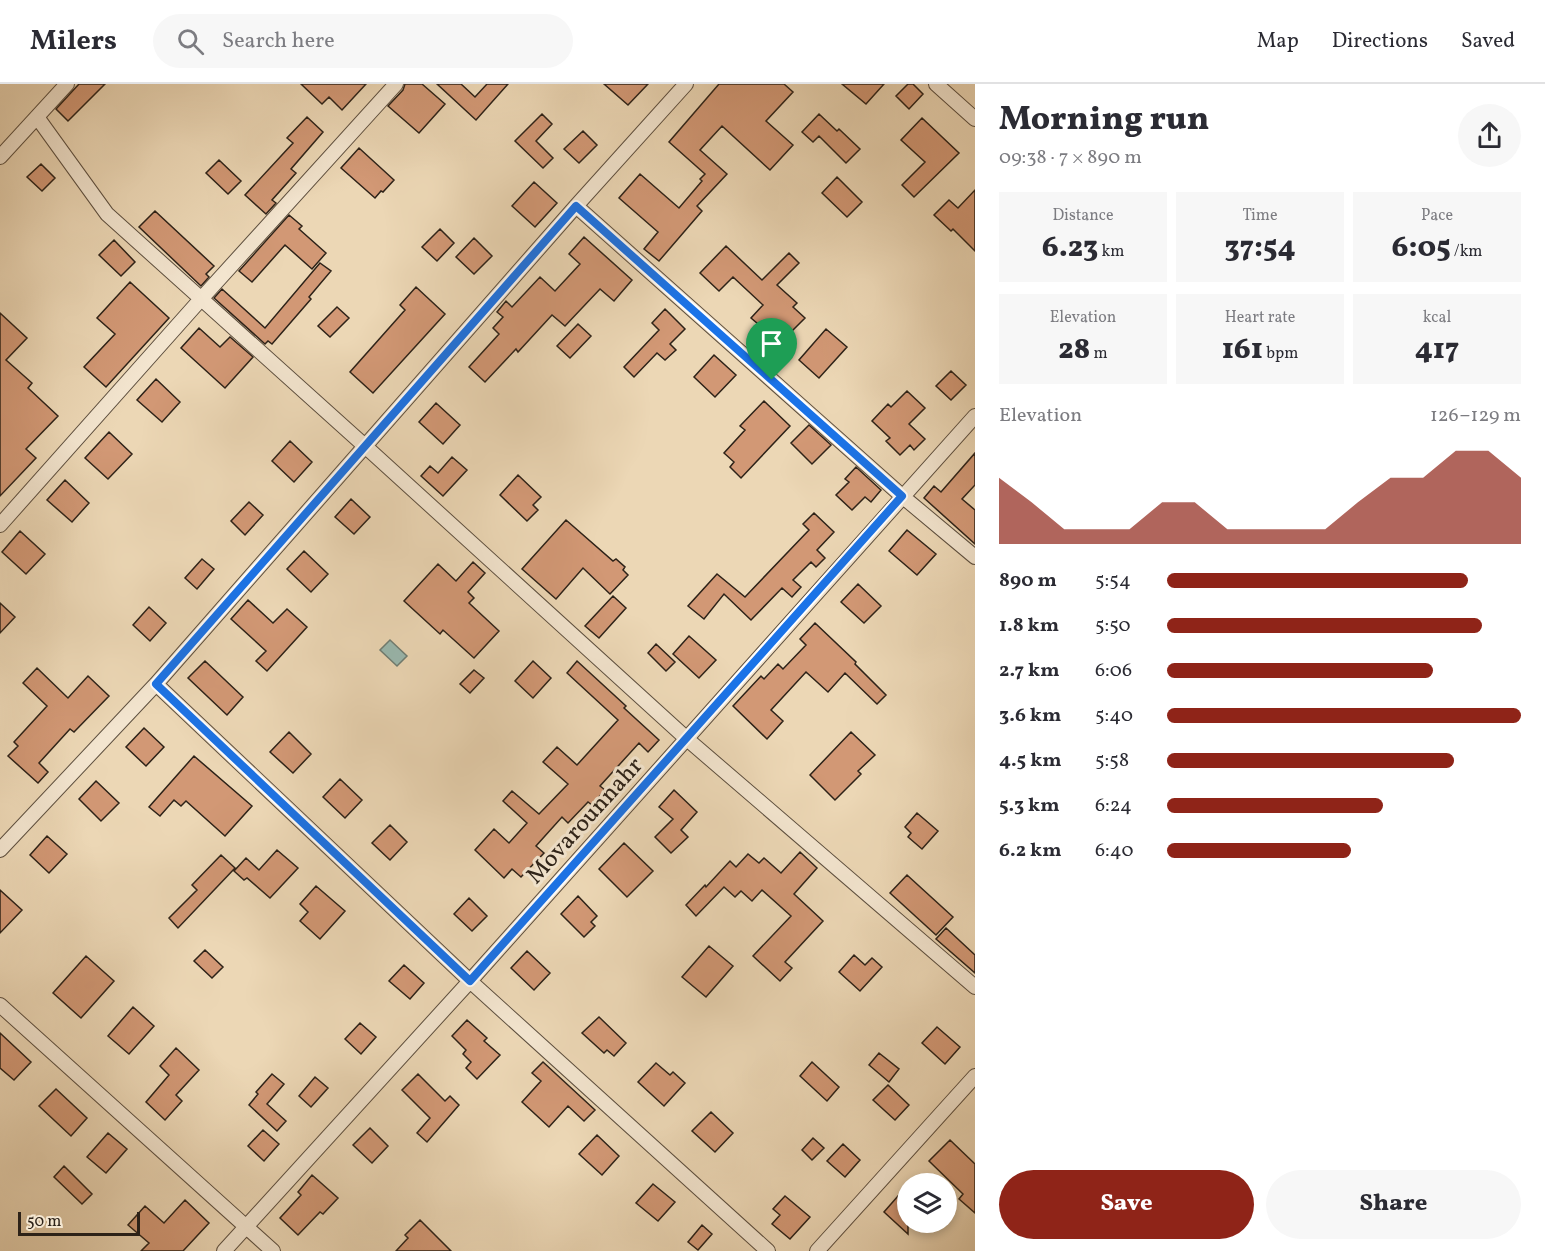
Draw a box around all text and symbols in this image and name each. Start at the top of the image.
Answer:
search box [153,14,573,68]
text: Milers [30,22,117,61]
icon: search [174,25,207,58]
text: Search here [222,26,335,57]
text: Map [1257,27,1299,56]
text: Directions [1332,27,1428,56]
text: Saved [1461,27,1515,56]
text: Morning run [999,98,1209,144]
button: share [1458,104,1521,167]
text: 09:38 · 7 × 890 m [999,144,1142,172]
text: Distance [1052,205,1114,227]
text: Time [1242,205,1278,227]
text: Pace [1421,205,1453,227]
text: 6.23 [1042,227,1098,269]
text: 37:54 [1224,227,1296,269]
text: 6:05 [1391,227,1451,269]
text: km [1098,241,1124,263]
text: /km [1451,241,1483,263]
text: Elevation [1050,307,1116,329]
text: Heart rate [1225,307,1295,329]
text: kcal [1423,307,1451,329]
pin [746,318,797,380]
icon: arrive [755,327,788,360]
text: 28 [1058,329,1090,371]
text: 161 [1222,329,1263,371]
text: 417 [1415,329,1459,371]
text: m [1090,343,1108,365]
text: bpm [1263,343,1298,365]
text: Elevation [999,402,1082,430]
text: 126–129 m [1430,402,1521,430]
text: 890 m [999,567,1057,595]
text: 5:54 [1095,567,1131,595]
text: 1.8 km [999,612,1059,640]
text: 5:50 [1095,612,1131,640]
text: 2.7 km [999,657,1060,685]
text: 6:06 [1095,657,1132,685]
text: 3.6 km [999,702,1061,730]
text: 5:40 [1095,702,1133,730]
text: 4.5 km [999,747,1062,775]
text: 5:58 [1095,747,1129,775]
street label: Movarounnahr [519,750,652,892]
text: 5.3 km [999,792,1060,820]
text: 6:24 [1095,792,1132,820]
text: 6.2 km [999,837,1062,865]
text: 6:40 [1095,837,1133,865]
button: Save [999,1170,1254,1239]
button: Share [1266,1170,1521,1239]
map controls [897,1173,957,1233]
button: layers [897,1173,957,1233]
scale bar [18,1209,140,1236]
text: 50 m [27,1211,61,1233]

